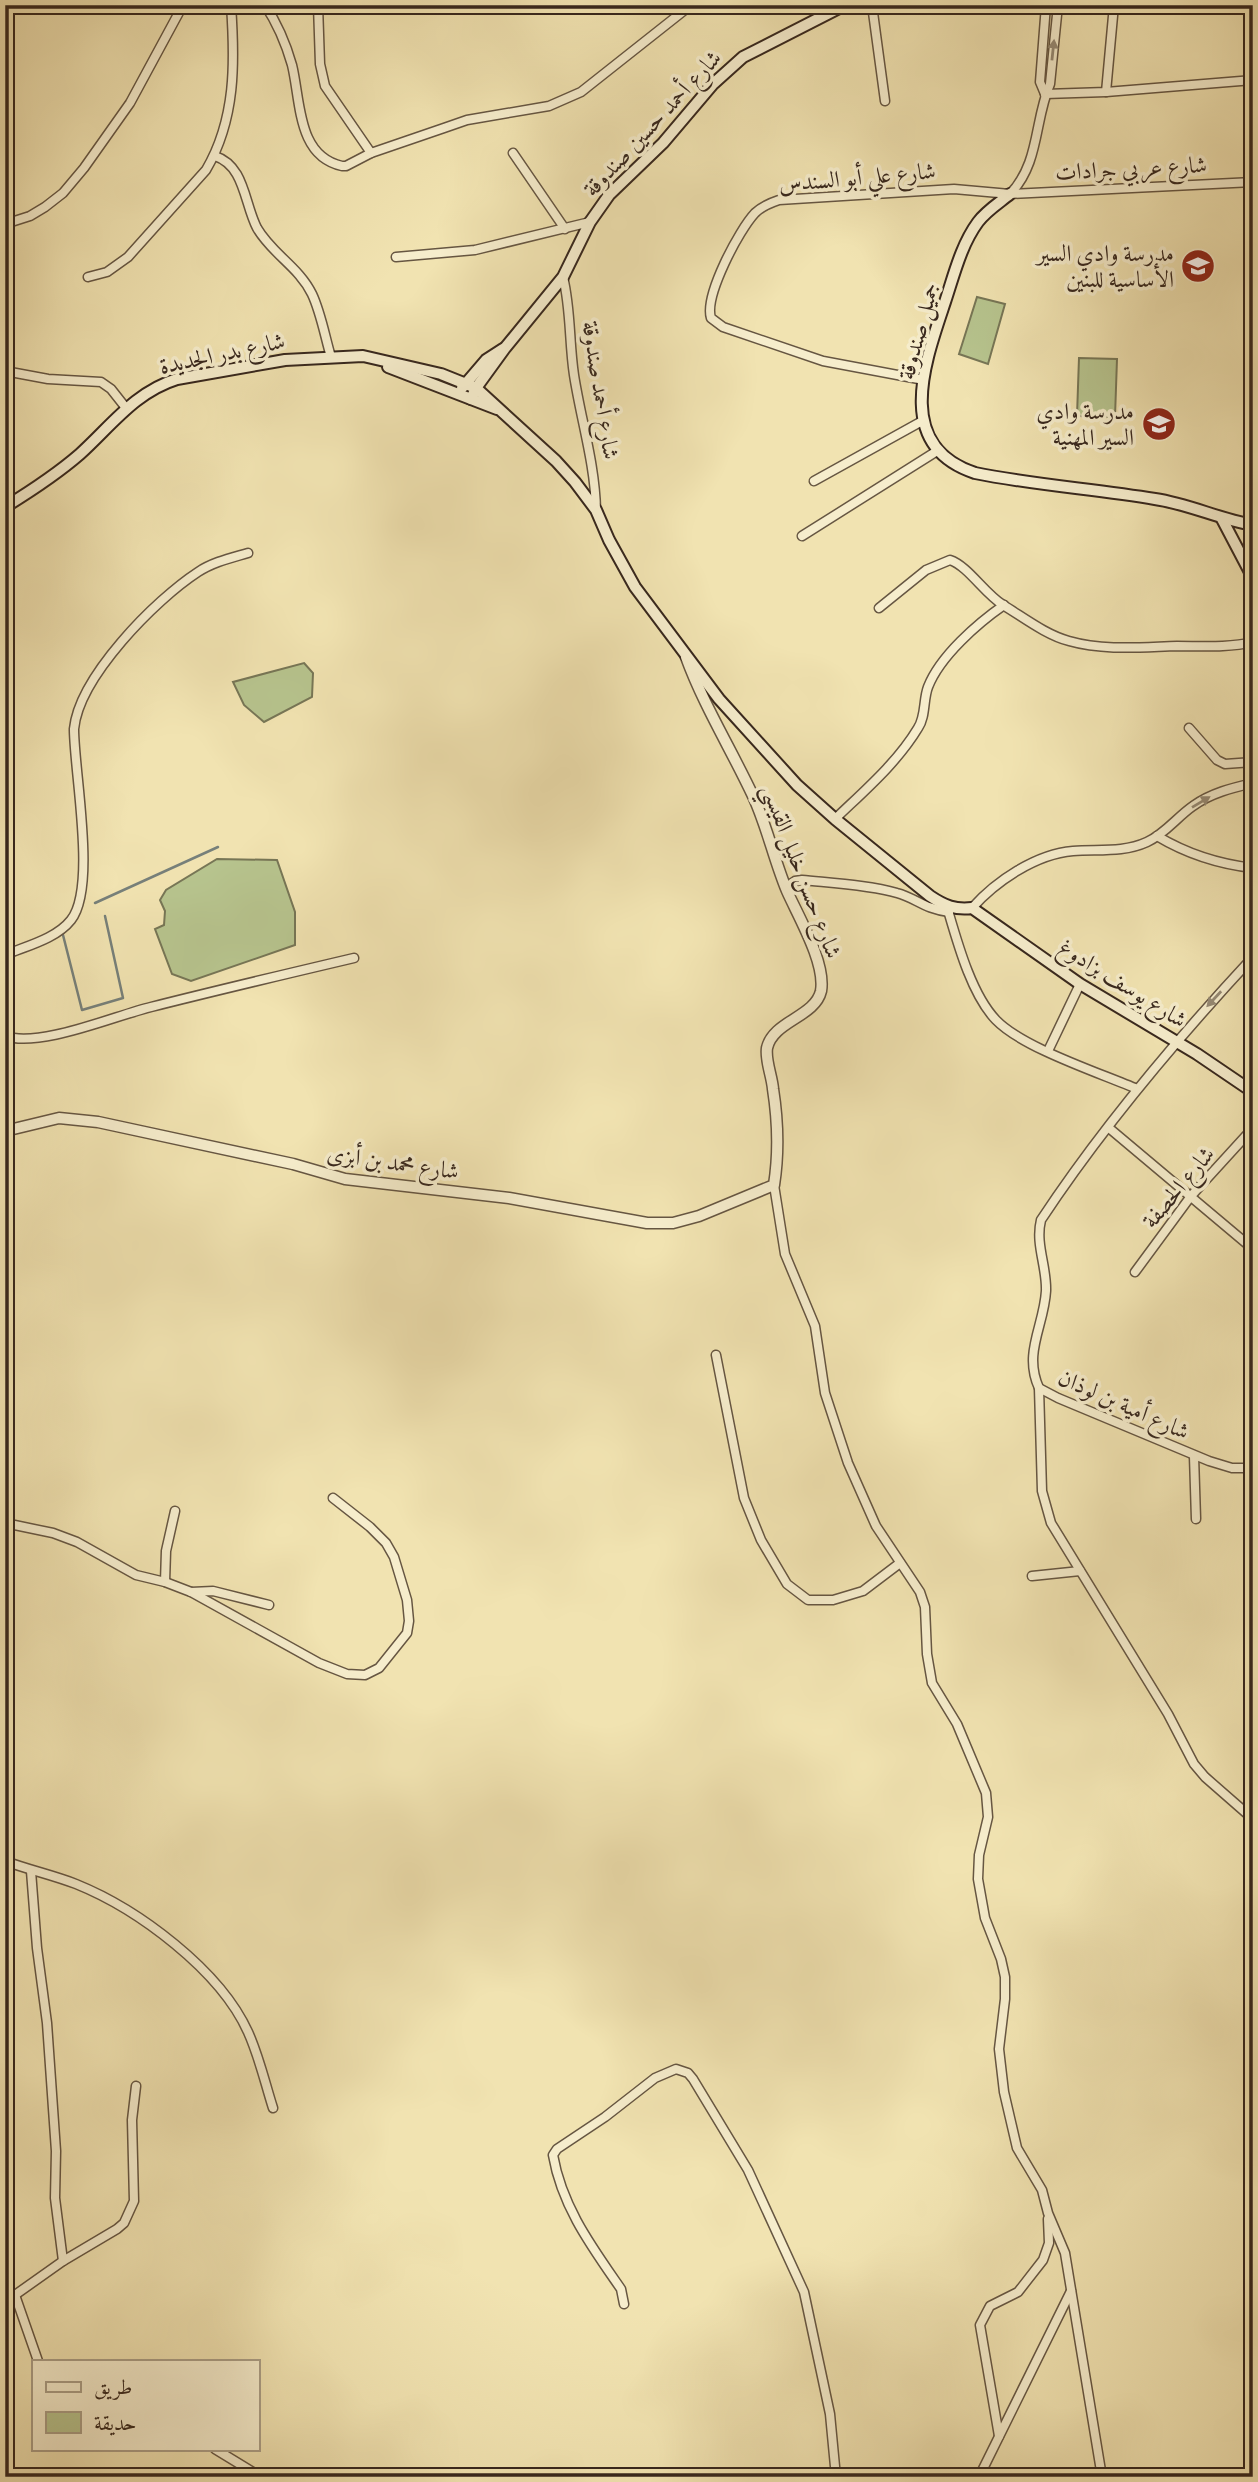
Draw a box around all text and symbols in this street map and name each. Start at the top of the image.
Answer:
one-way arrow [1048,39,1059,61]
street label: شارع أحمد حسين صندوقة [575,43,732,206]
street label: شارع عربي جرادات [1054,150,1208,192]
street label: شارع علي أبو السندس [777,154,938,207]
place label: مدرسة وادي السير الأساسية للبنين [1035,239,1174,294]
school or university icon: مدرسة وادي السير الأساسية للبنين [1179,247,1217,285]
street label: جميل صندوقة [892,279,947,383]
street label: شارع أحمد صندوقة [570,318,628,462]
street label: شارع بدر الجديدة [157,326,289,386]
place label: مدرسة وادي السير المهنية [1036,397,1134,452]
school or university icon: مدرسة وادي السير المهنية [1140,405,1178,443]
street label: شارع حسن خليل القيسي [748,780,848,965]
one-way arrow [1191,796,1210,808]
street label: شارع يوسف بزادوغ [1051,932,1192,1039]
one-way arrow [1206,990,1222,1008]
street label: شارع محمد بن أبزى [324,1137,461,1191]
street label: شارع الحصفة [1136,1140,1225,1238]
street label: شارع أمية بن لوذان [1052,1361,1195,1451]
legend [32,2360,259,2450]
text: طريق [94,2374,132,2401]
text: حديقة [94,2410,137,2437]

